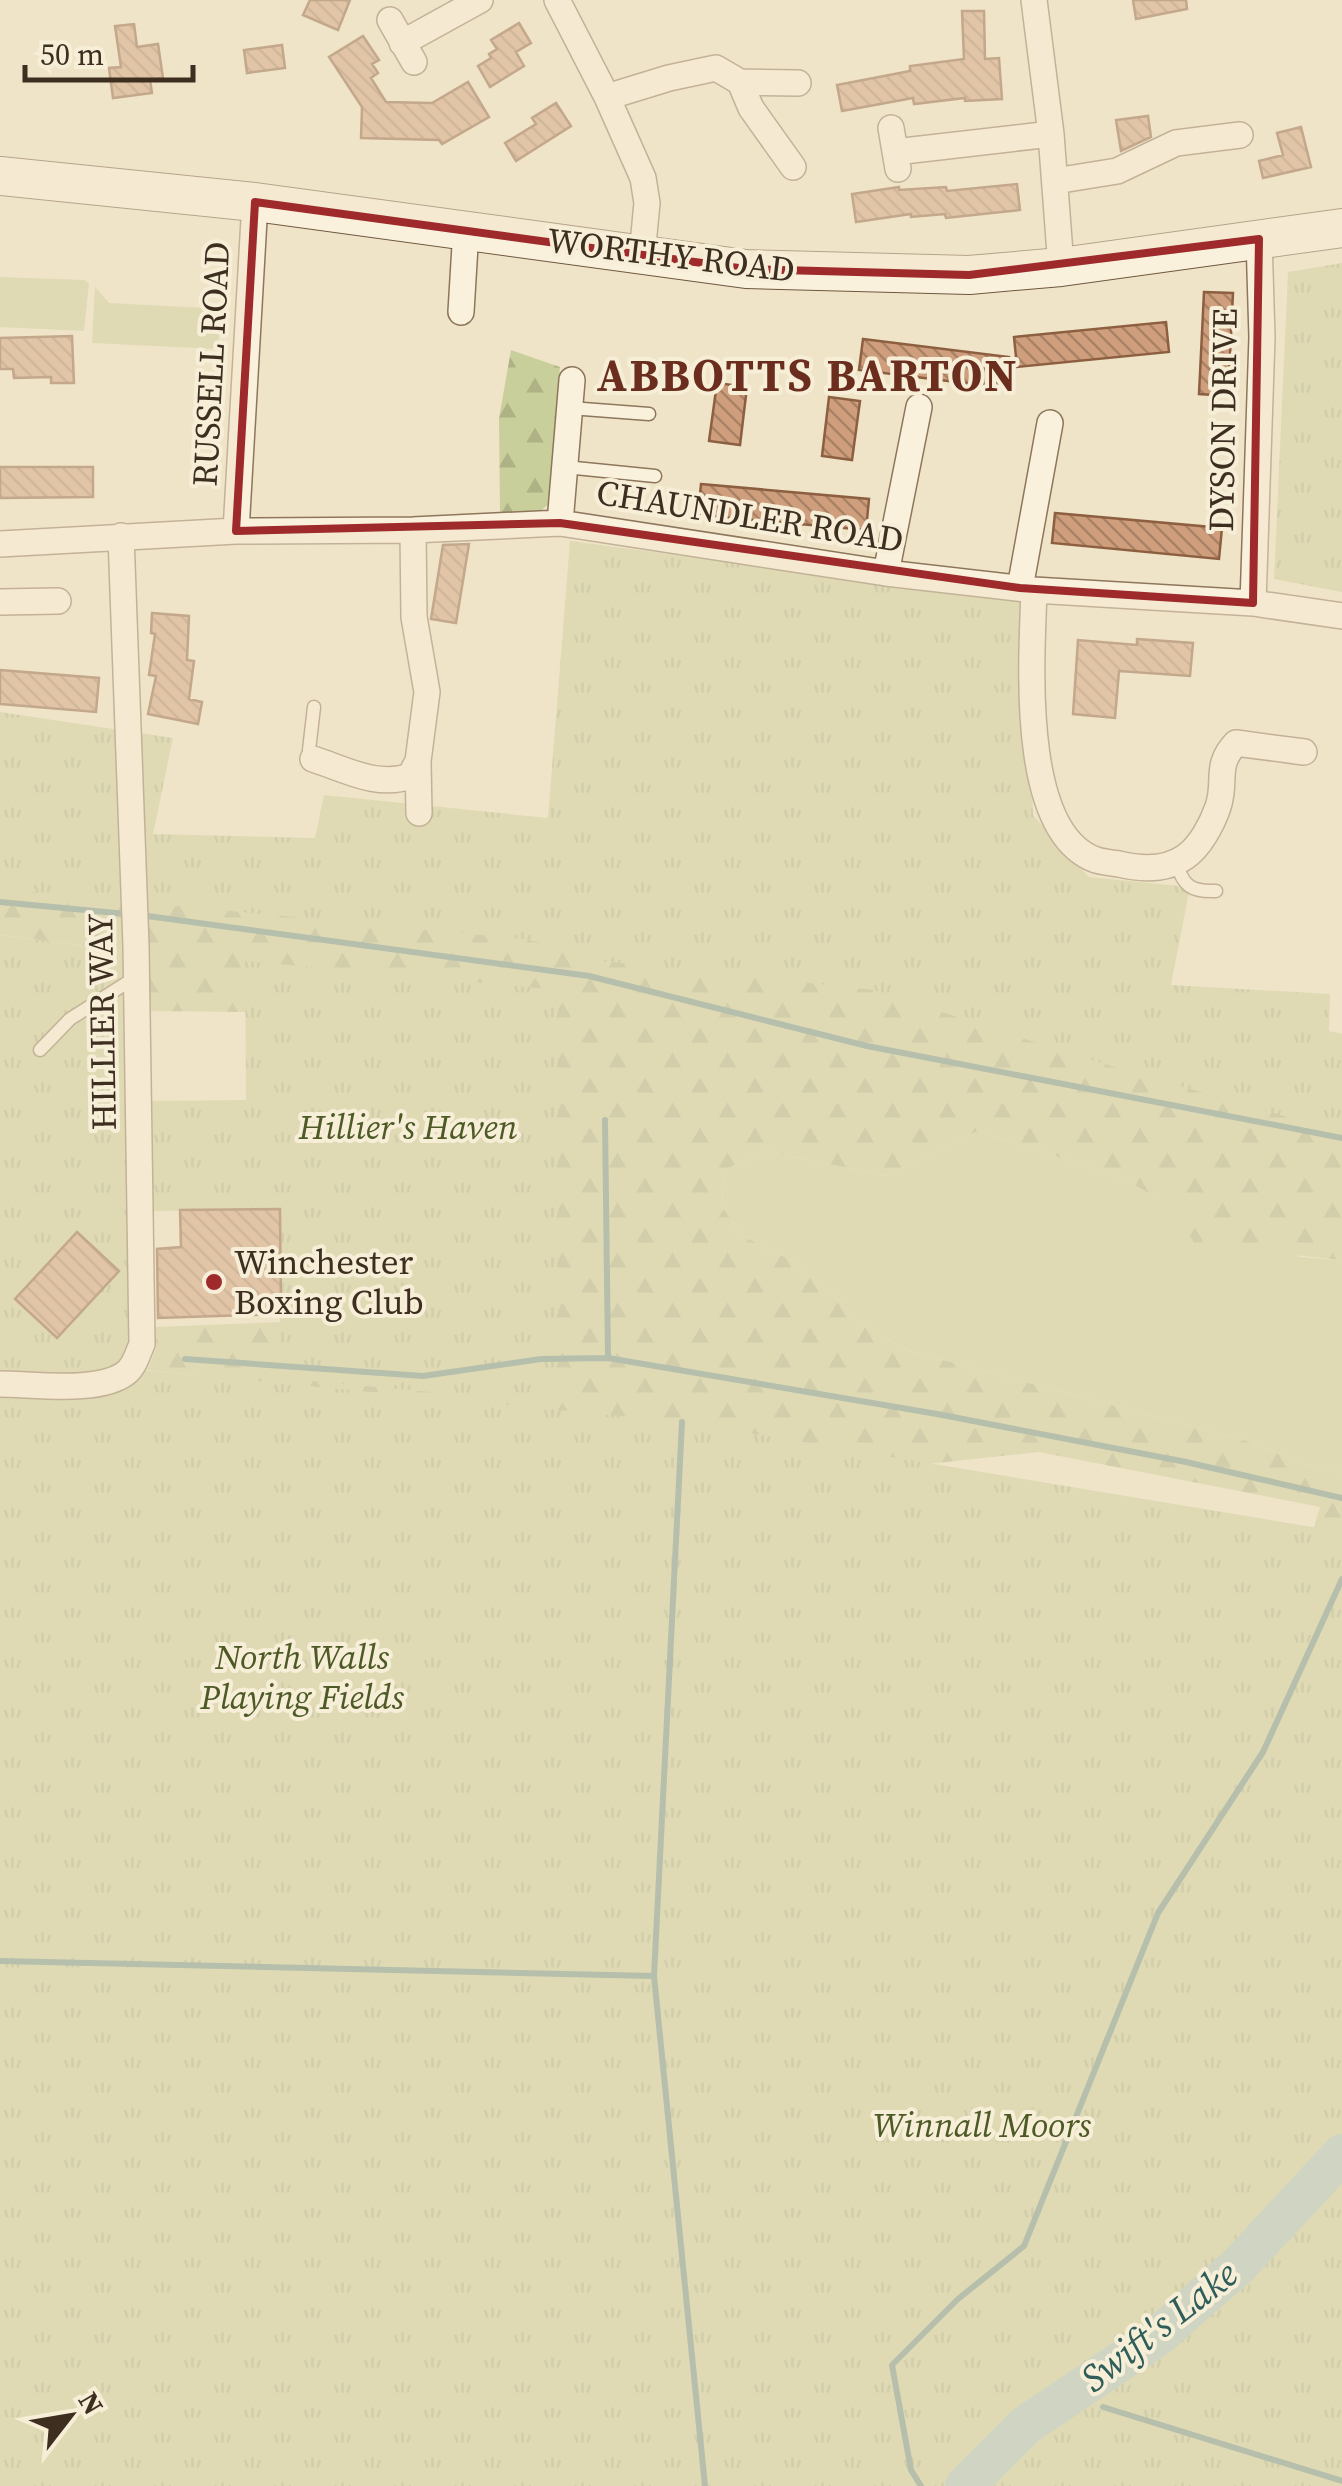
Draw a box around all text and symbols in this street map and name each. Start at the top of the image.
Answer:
scale bar [25,20,192,82]
text: 50 m [40,34,104,75]
street label: WORTHY ROAD [544,216,798,294]
street label: RUSSELL ROAD [181,240,241,488]
street label: DYSON DRIVE [1197,308,1249,532]
district label: ABBOTTS BARTON [597,344,1019,406]
street label: CHAUNDLER ROAD [593,468,907,564]
street label: HILLIER WAY [76,913,128,1131]
park label: Hillier's Haven [298,1103,518,1151]
place label: Winchester Boxing Club [234,1238,424,1326]
marker: Winchester Boxing Club [203,1271,225,1293]
park label: North Walls Playing Fields [199,1633,404,1721]
park label: Winnall Moors [873,2101,1091,2149]
water label: Swift's Lake [1070,2248,1249,2404]
north arrow [20,2366,120,2466]
text: N [70,2385,113,2422]

